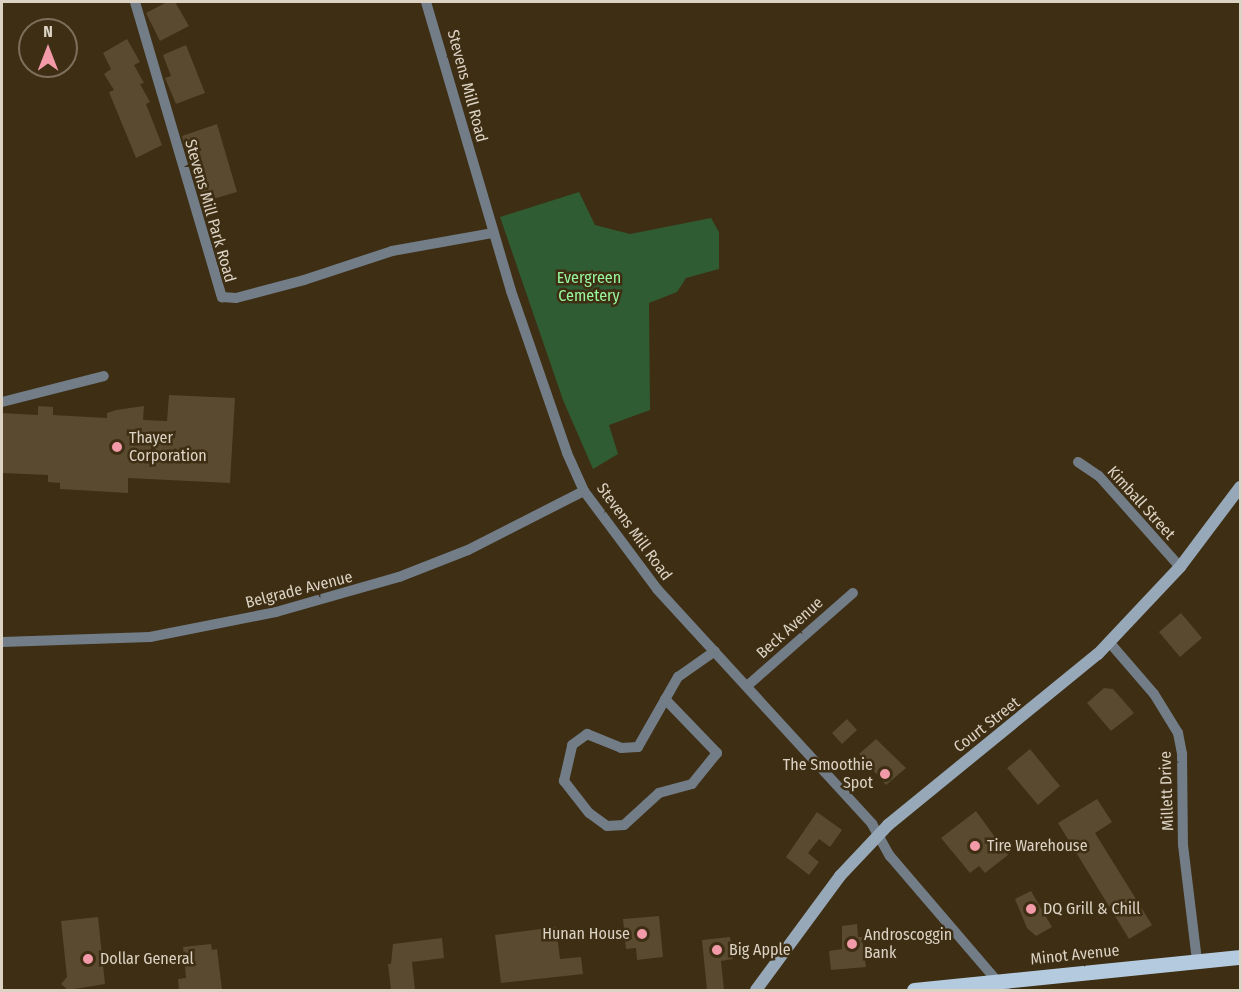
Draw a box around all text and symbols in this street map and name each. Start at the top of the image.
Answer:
north arrow [18,18,78,78]
text: N [43,22,53,41]
street label: Stevens Mill Road [443,28,491,144]
street label: Stevens Mill Park Road [180,137,240,285]
park label: Evergreen Cemetery [557,268,621,306]
place label: Thayer Corporation [129,428,207,466]
marker: Thayer Corporation [110,440,124,454]
street label: Kimball Street [1103,462,1179,544]
street label: Stevens Mill Road [592,480,676,584]
street label: Belgrade Avenue [243,567,355,613]
street label: Beck Avenue [753,593,827,663]
street label: Court Street [950,693,1024,757]
street label: Millett Drive [1156,751,1178,831]
place label: The Smoothie Spot [783,755,873,793]
marker: The Smoothie Spot [878,767,892,781]
place label: Tire Warehouse [987,836,1088,856]
marker: Tire Warehouse [968,839,982,853]
place label: DQ Grill & Chill [1043,899,1140,919]
marker: DQ Grill & Chill [1024,902,1038,916]
place label: Hunan House [542,924,630,944]
place label: Androscoggin Bank [864,925,952,963]
marker: Hunan House [635,927,649,941]
marker: Androscoggin Bank [845,937,859,951]
place label: Big Apple [729,940,791,960]
street label: Minot Avenue [1030,941,1120,969]
marker: Big Apple [710,943,724,957]
place label: Dollar General [100,949,194,969]
marker: Dollar General [81,952,95,966]

